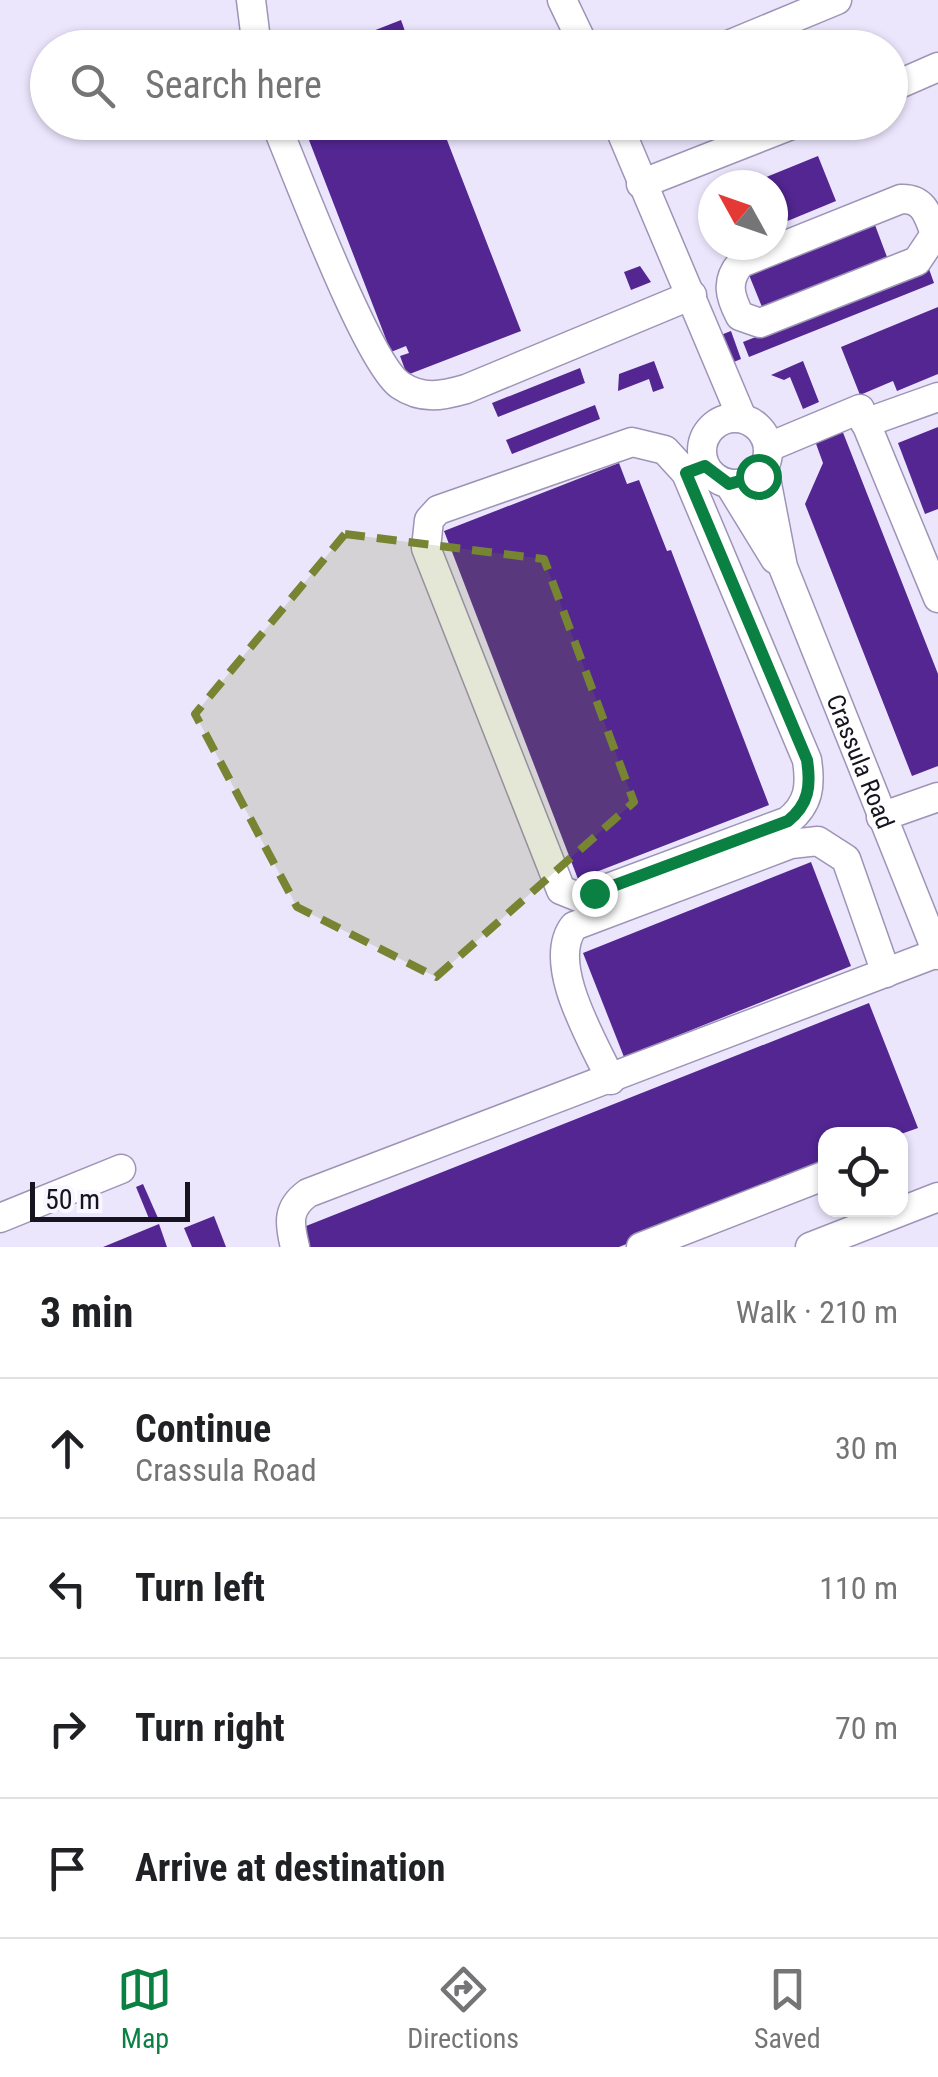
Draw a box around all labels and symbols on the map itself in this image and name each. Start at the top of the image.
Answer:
north arrow [698,170,788,260]
route start [736,454,782,500]
street label: Crassula Road [820,690,900,833]
route end [572,871,618,917]
scale bar [30,1177,190,1222]

